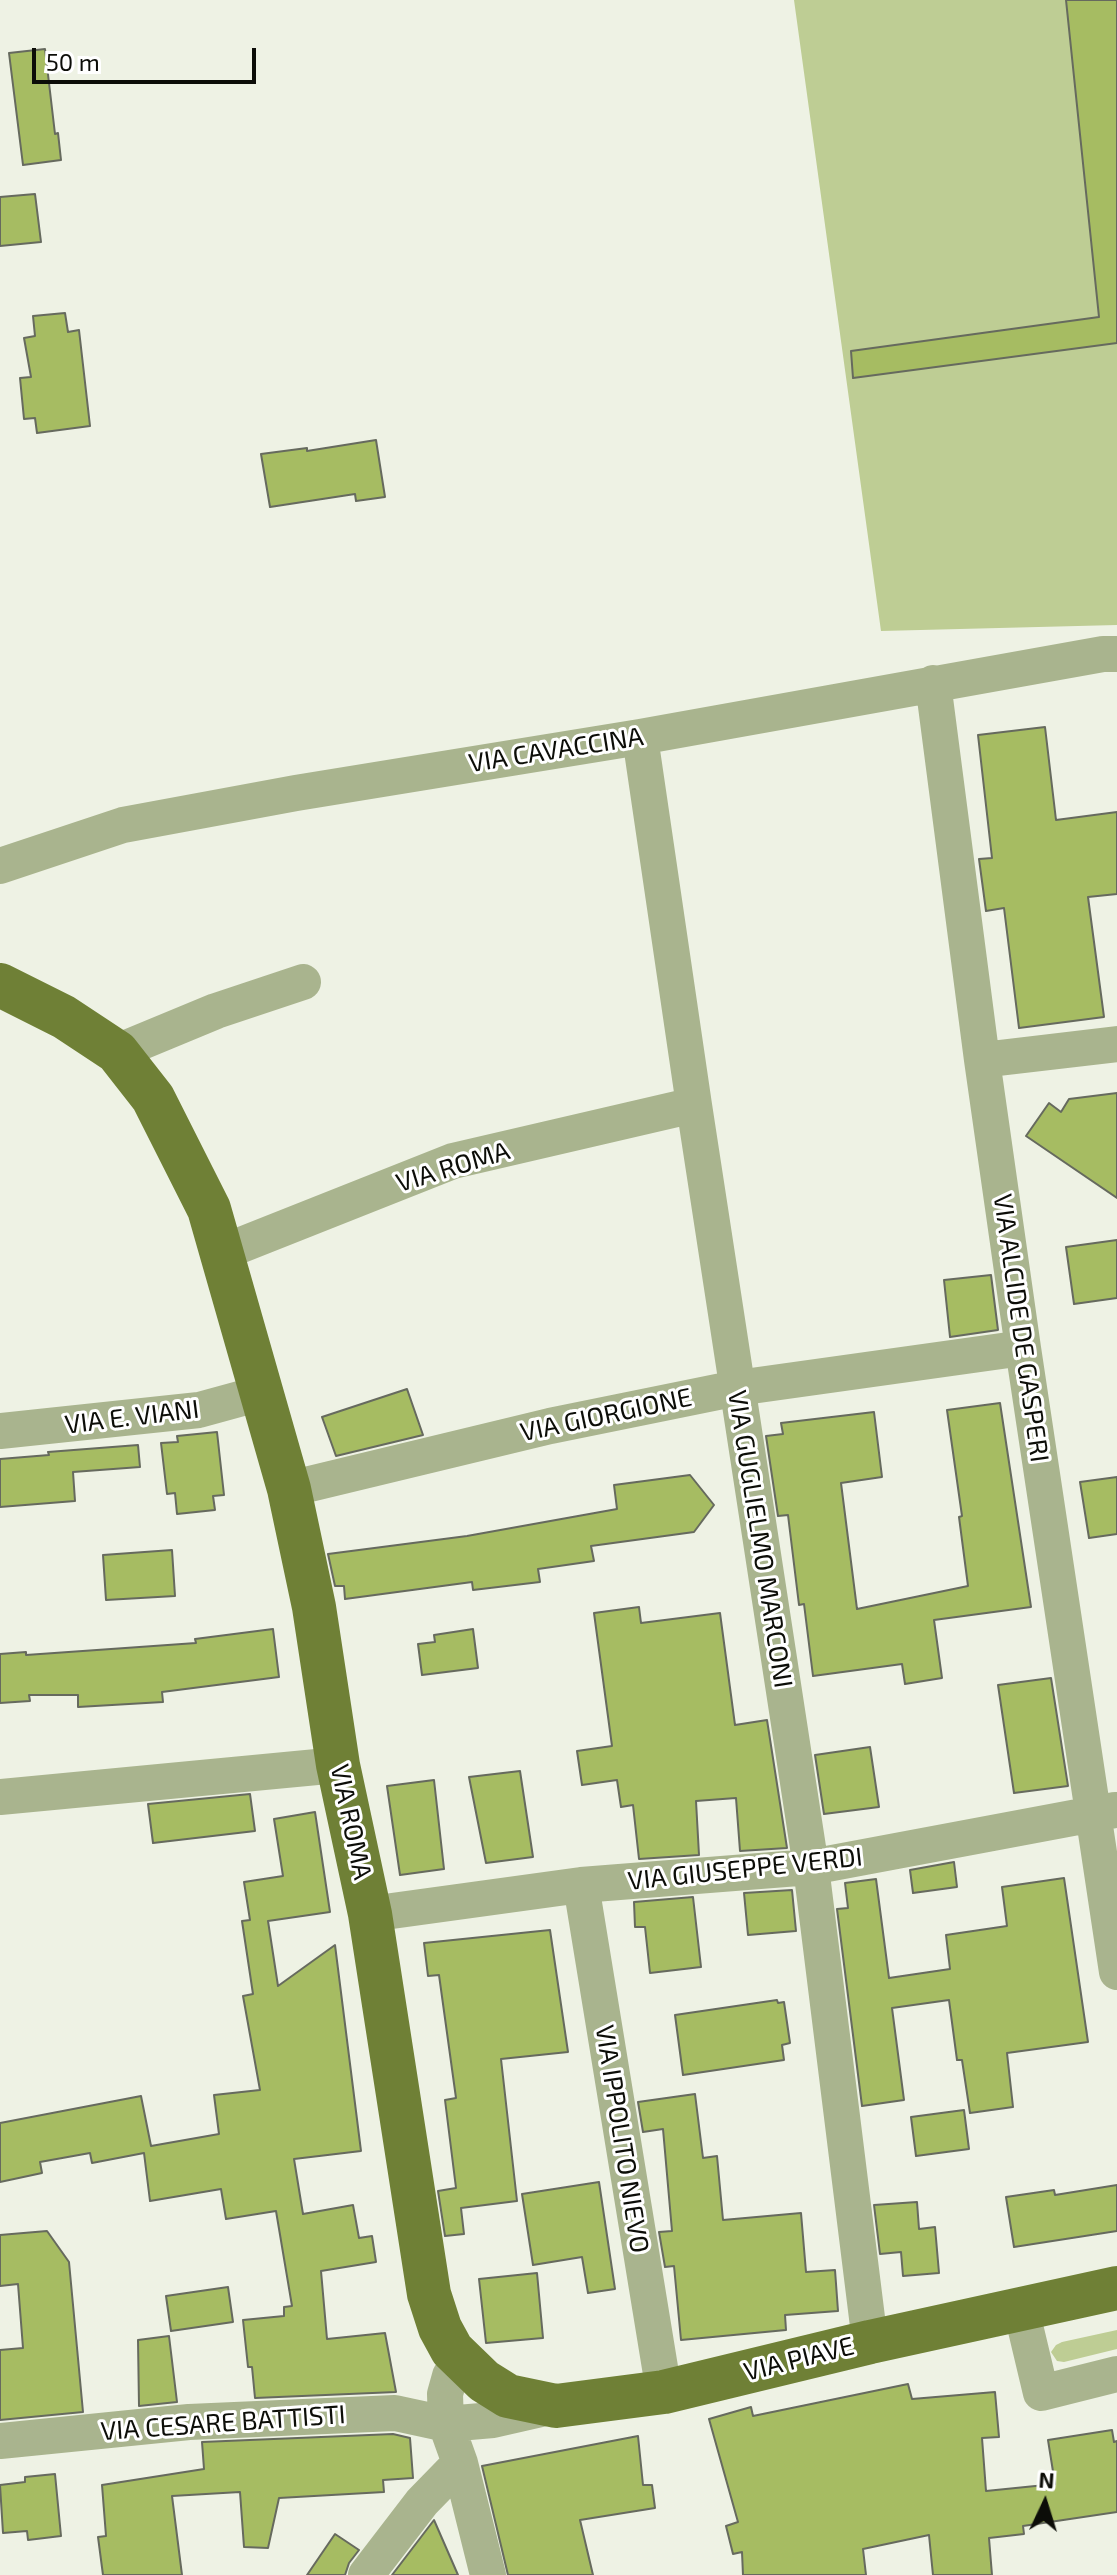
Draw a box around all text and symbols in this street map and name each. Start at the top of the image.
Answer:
scale bar [36,32,260,82]
text: 50 m [46,47,100,76]
street label: VIA CAVACCINA [466,721,646,779]
street label: VIA ROMA [392,1135,514,1199]
street label: VIA ALCIDE DE GASPERI [987,1192,1055,1464]
street label: VIA GIORGIONE [517,1382,695,1448]
street label: VIA GUGLIELMO MARCONI [721,1388,799,1690]
street label: VIA E. VIANI [63,1393,201,1441]
street label: VIA ROMA [324,1762,378,1882]
street label: VIA GIUSEPPE VERDI [626,1841,864,1897]
street label: VIA IPPOLITO NIEVO [589,2023,655,2255]
street label: VIA PIAVE [741,2330,857,2388]
street label: VIA CESARE BATTISTI [99,2399,347,2447]
north arrow [1005,2463,1085,2543]
text: N [1038,2466,1055,2493]

